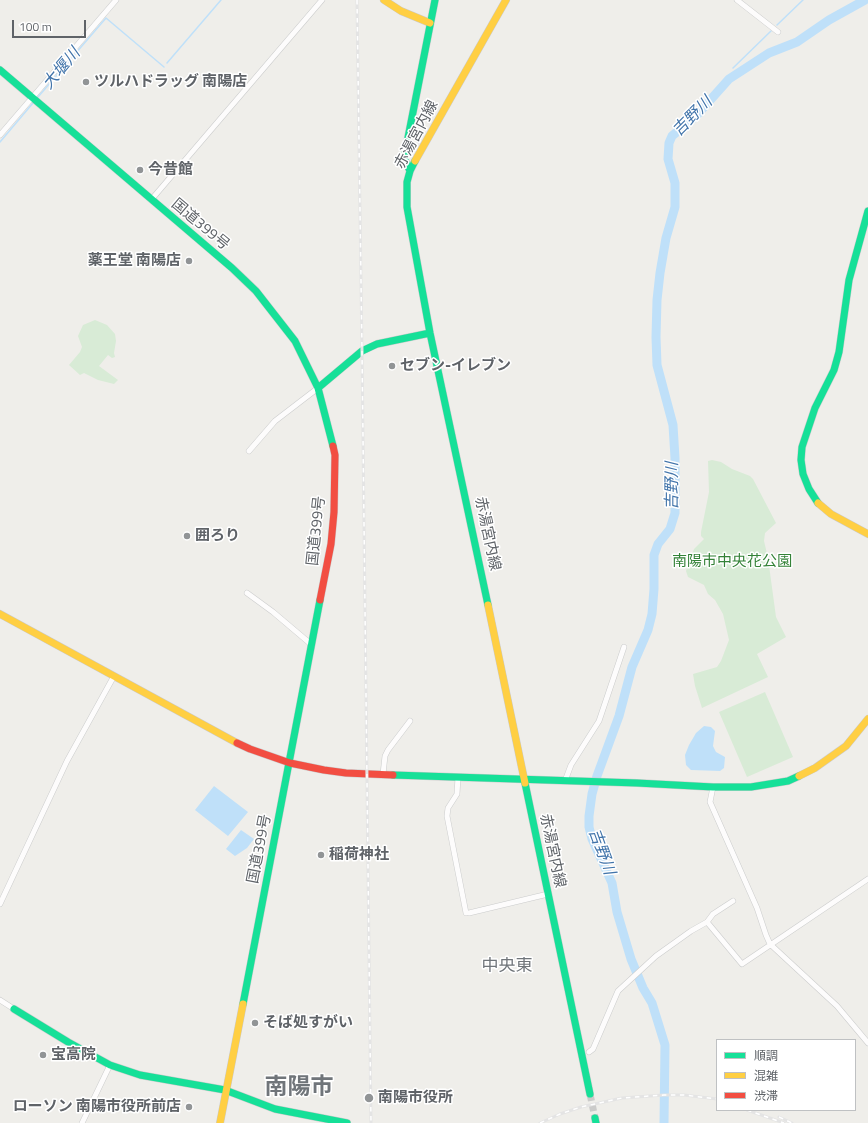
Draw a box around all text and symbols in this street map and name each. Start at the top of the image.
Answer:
scale bar [14,12,88,38]
text: 100 m [19,17,52,36]
water label: 大堰川 [39,44,85,94]
place label: ツルハドラッグ 南陽店 [94,73,247,91]
marker: ツルハドラッグ 南陽店 [81,77,91,87]
water label: 吉野川 [669,93,717,141]
street label: 赤湯宮内線 [391,98,443,172]
place label: 今昔館 [148,161,193,179]
marker: 今昔館 [135,165,145,175]
street label: 国道399号 [167,196,233,254]
place label: 薬王堂 南陽店 [88,252,181,270]
marker: 薬王堂 南陽店 [184,256,194,266]
place label: セブン-イレブン [400,357,511,375]
marker: セブン-イレブン [387,361,397,371]
water label: 吉野川 [663,462,683,510]
street label: 国道399号 [304,495,330,567]
street label: 赤湯宮内線 [470,495,504,573]
place label: 囲ろり [195,527,240,545]
marker: 囲ろり [182,531,192,541]
park label: 南陽市中央花公園 [672,553,792,571]
street label: 赤湯宮内線 [535,812,569,890]
street label: 国道399号 [244,813,276,885]
water label: 吉野川 [584,826,618,878]
place label: 稲荷神社 [329,846,389,864]
marker: 稲荷神社 [316,850,326,860]
district label: 中央東 [482,957,532,977]
place label: そば処すがい [263,1014,353,1032]
marker: そば処すがい [250,1018,260,1028]
legend [716,1039,856,1111]
place label: 宝高院 [51,1046,96,1064]
text: 順調 [754,1046,778,1065]
marker: 宝高院 [38,1050,48,1060]
text: 混雑 [754,1066,778,1085]
district label: 南陽市 [265,1074,333,1102]
text: 渋滞 [754,1086,778,1105]
place label: 南陽市役所 [378,1089,453,1107]
marker: 南陽市役所 [363,1092,375,1104]
place label: ローソン 南陽市役所前店 [13,1098,181,1116]
marker: ローソン 南陽市役所前店 [184,1102,194,1112]

